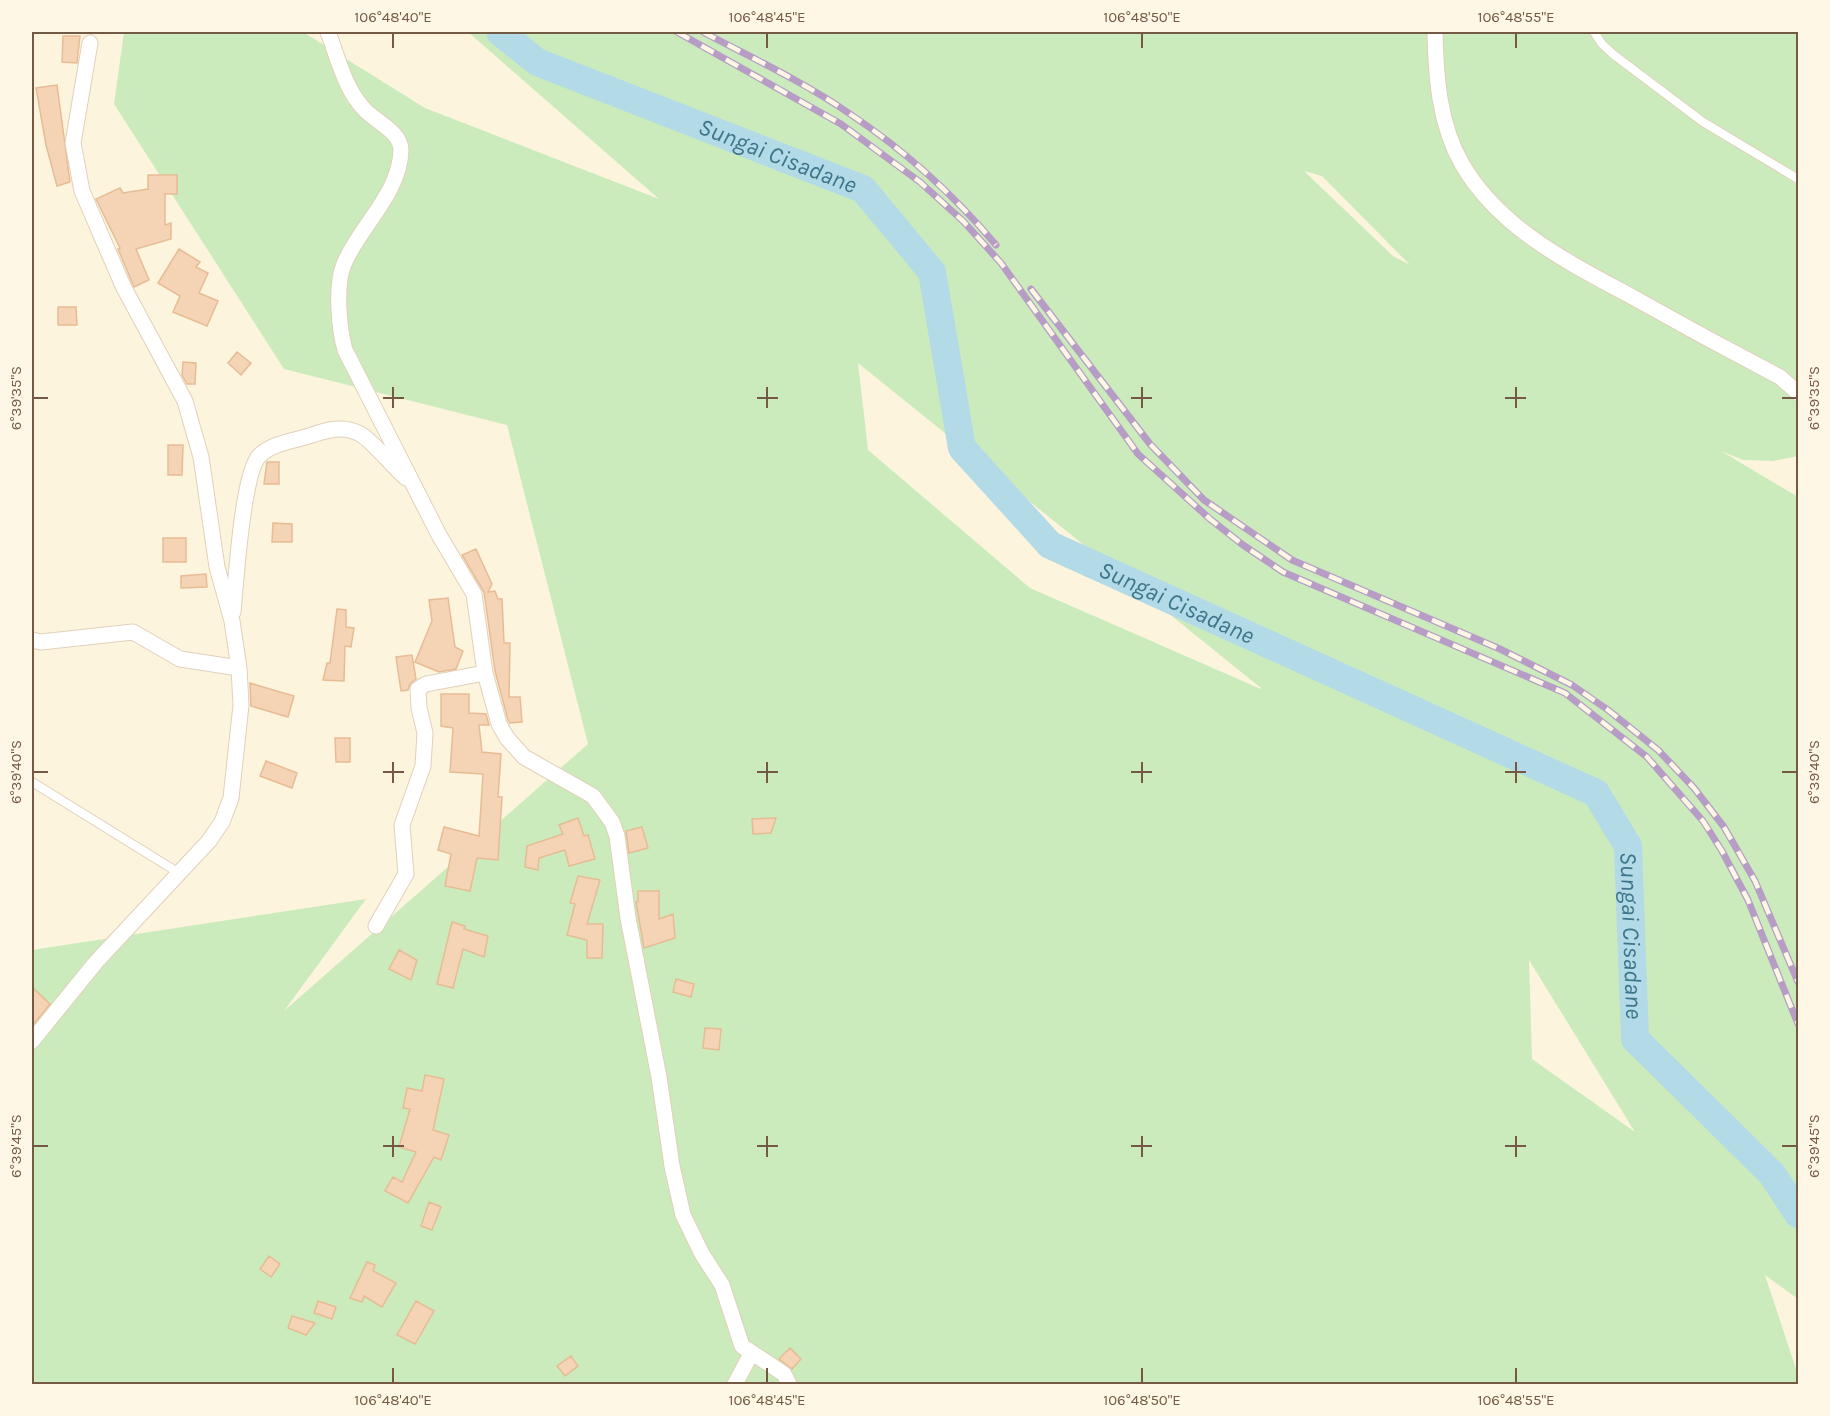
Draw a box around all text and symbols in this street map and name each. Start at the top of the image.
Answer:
text: 106°48'40"E [354,8,432,26]
text: 106°48'45"E [728,8,806,26]
text: 106°48'50"E [1103,8,1181,26]
text: 106°48'55"E [1477,8,1555,26]
water label: Sungai Cisadane [695,112,861,199]
text: 6°39'35"S [7,366,25,430]
text: 6°39'35"S [1805,366,1823,430]
water label: Sungai Cisadane [1095,555,1259,650]
text: 6°39'40"S [7,740,25,804]
text: 6°39'40"S [1805,740,1823,804]
water label: Sungai Cisadane [1614,851,1648,1020]
text: 6°39'45"S [7,1114,25,1178]
text: 6°39'45"S [1805,1114,1823,1178]
text: 106°48'40"E [354,1391,432,1409]
text: 106°48'45"E [728,1391,806,1409]
text: 106°48'50"E [1103,1391,1181,1409]
text: 106°48'55"E [1477,1391,1555,1409]

